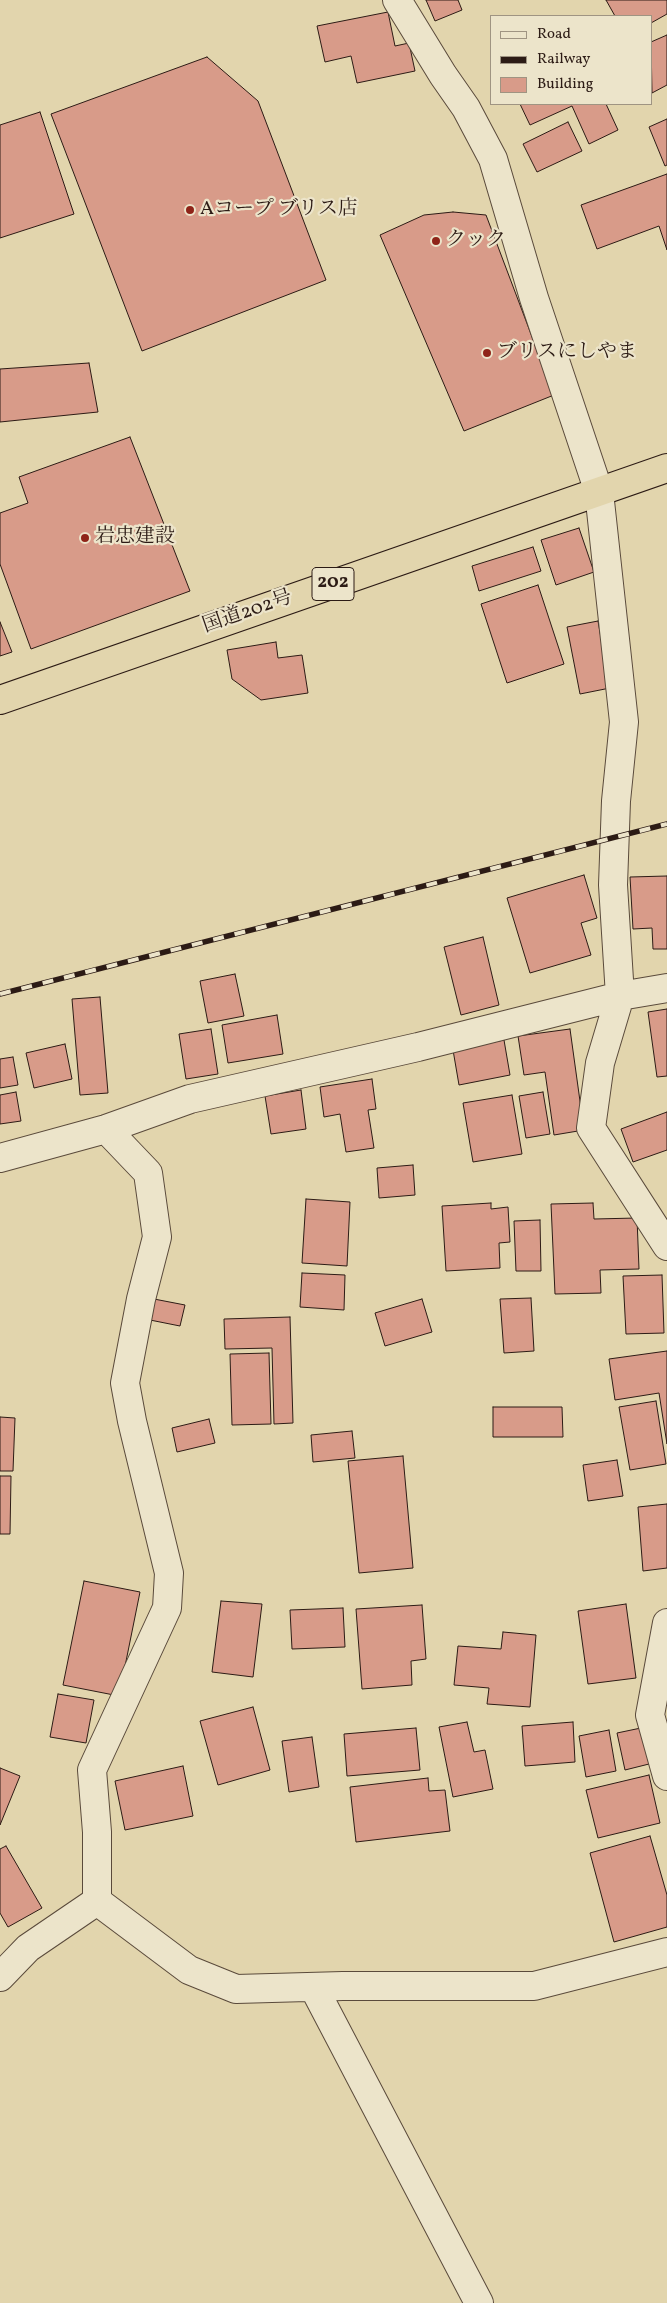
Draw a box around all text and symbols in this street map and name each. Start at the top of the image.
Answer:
legend [490,15,652,105]
text: Road [537,24,571,45]
text: Railway [537,49,590,70]
text: Building [537,74,593,95]
place label: Aコープ ブリス店 [200,198,358,222]
marker: Aコープ ブリス店 [184,204,196,216]
place label: クック [446,229,506,253]
marker: クック [430,235,442,247]
place label: ブリスにしやま [497,341,637,365]
marker: ブリスにしやま [481,347,493,359]
place label: 岩忠建設 [95,526,175,550]
marker: 岩忠建設 [79,532,91,544]
road number: 202 [312,568,354,600]
street label: 国道202号 [200,586,296,640]

